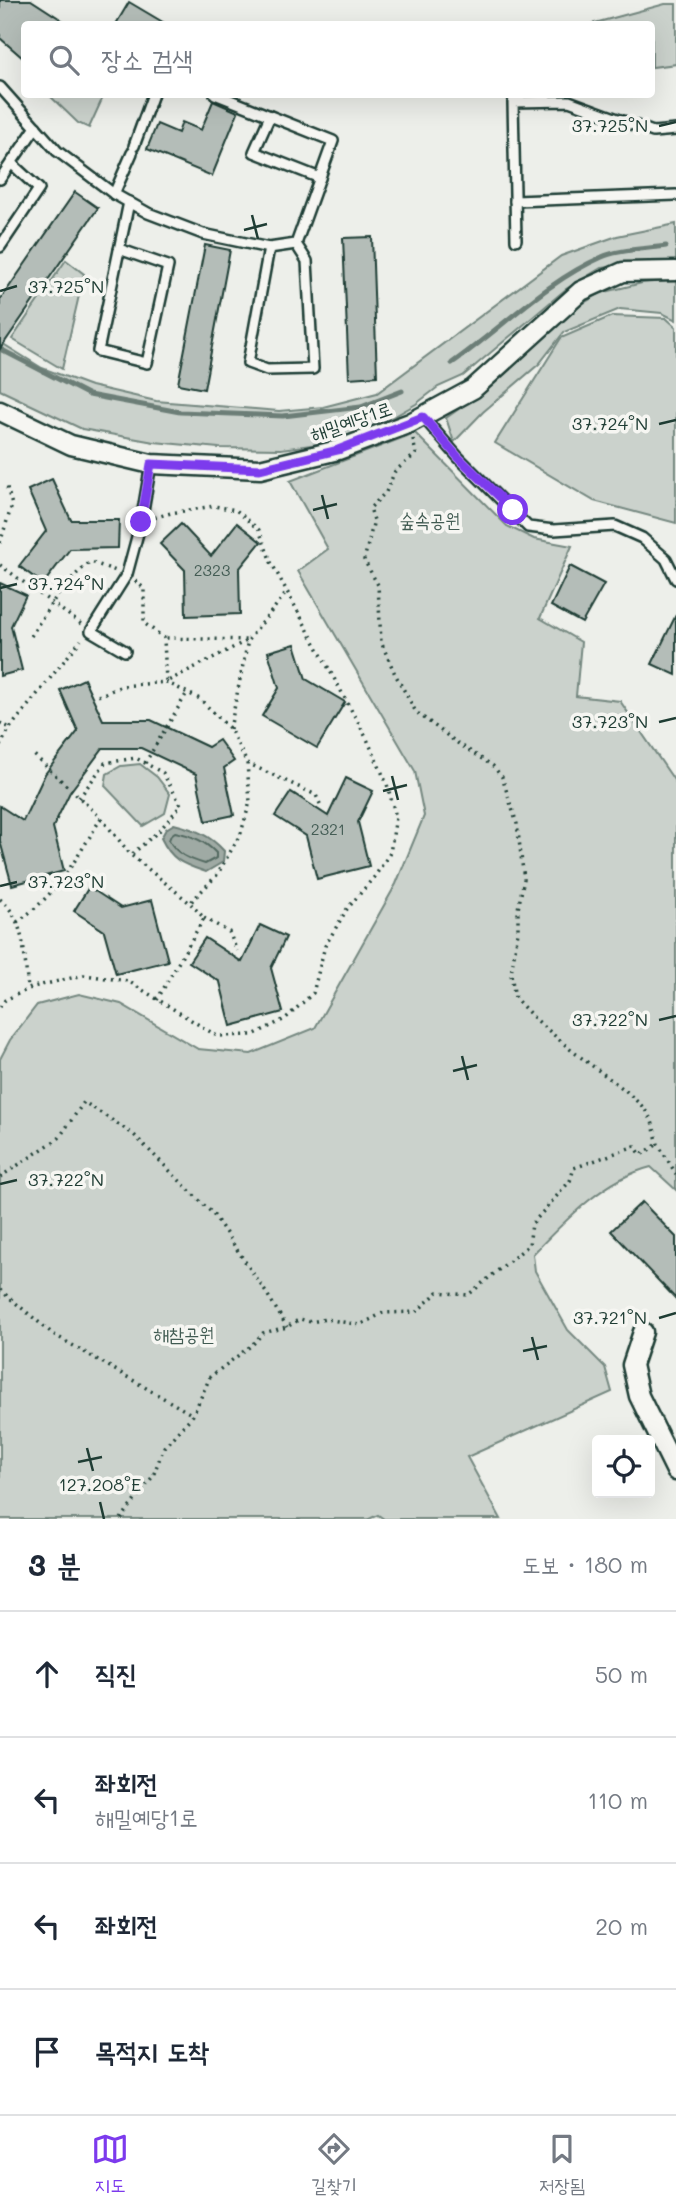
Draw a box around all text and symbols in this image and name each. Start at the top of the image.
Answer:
search box [21,21,655,98]
icon: search [45,41,83,79]
text: 장소 검색 [101,42,193,76]
text: 37.725°N [572,113,648,137]
text: 37.725°N [28,274,104,298]
street label: 해밀예당1로 [307,395,395,446]
text: 37.724°N [572,411,648,435]
route start [497,494,528,525]
route end [125,506,156,537]
park label: 숲속공원 [399,507,461,532]
house number: 2323 [194,559,230,580]
text: 37.724°N [28,571,104,595]
text: 37.723°N [572,709,648,733]
house number: 2321 [311,818,345,839]
text: 37.723°N [28,869,104,893]
text: 37.722°N [572,1007,648,1031]
text: 37.722°N [28,1167,104,1191]
text: 37.721°N [573,1305,647,1329]
park label: 해참공원 [153,1321,215,1346]
map controls [592,1435,655,1498]
button: locate [592,1435,655,1498]
text: 127.208°E [59,1472,141,1496]
text: 3 분 [28,1544,81,1584]
text: 도보 · 180 m [522,1549,648,1579]
icon: ahead [28,1655,66,1693]
text: 직진 [95,1656,137,1690]
text: 50 m [595,1659,648,1689]
text: 좌회전 [95,1766,158,1800]
icon: left [28,1781,66,1819]
text: 110 m [588,1785,648,1815]
text: 해밀예당1로 [95,1802,198,1832]
icon: left [28,1907,66,1945]
text: 좌회전 [95,1908,158,1942]
text: 20 m [595,1911,648,1941]
icon: arrive [28,2033,66,2071]
text: 목적지 도착 [95,2034,209,2068]
tab: 지도 [91,2130,129,2199]
tab: 길찾기 [311,2130,357,2199]
tab: 저장됨 [539,2130,585,2199]

